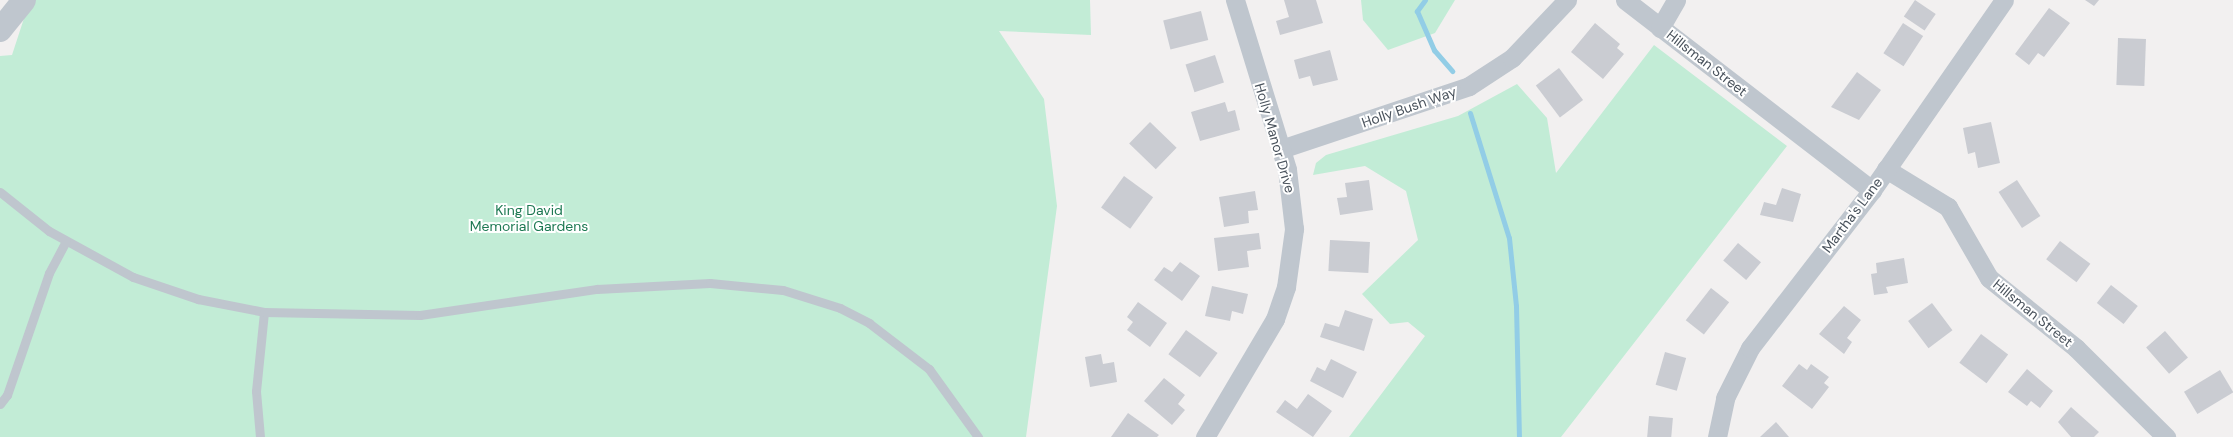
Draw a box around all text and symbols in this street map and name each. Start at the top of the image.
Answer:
street label: Hillsman Street [1663,26,1751,100]
street label: Holly Manor Drive [1251,81,1299,195]
street label: Holly Bush Way [1360,83,1458,131]
street label: Martha's Lane [1818,174,1886,256]
park label: King David Memorial Gardens [470,202,588,234]
street label: Hillsman Street [1990,276,2076,350]

